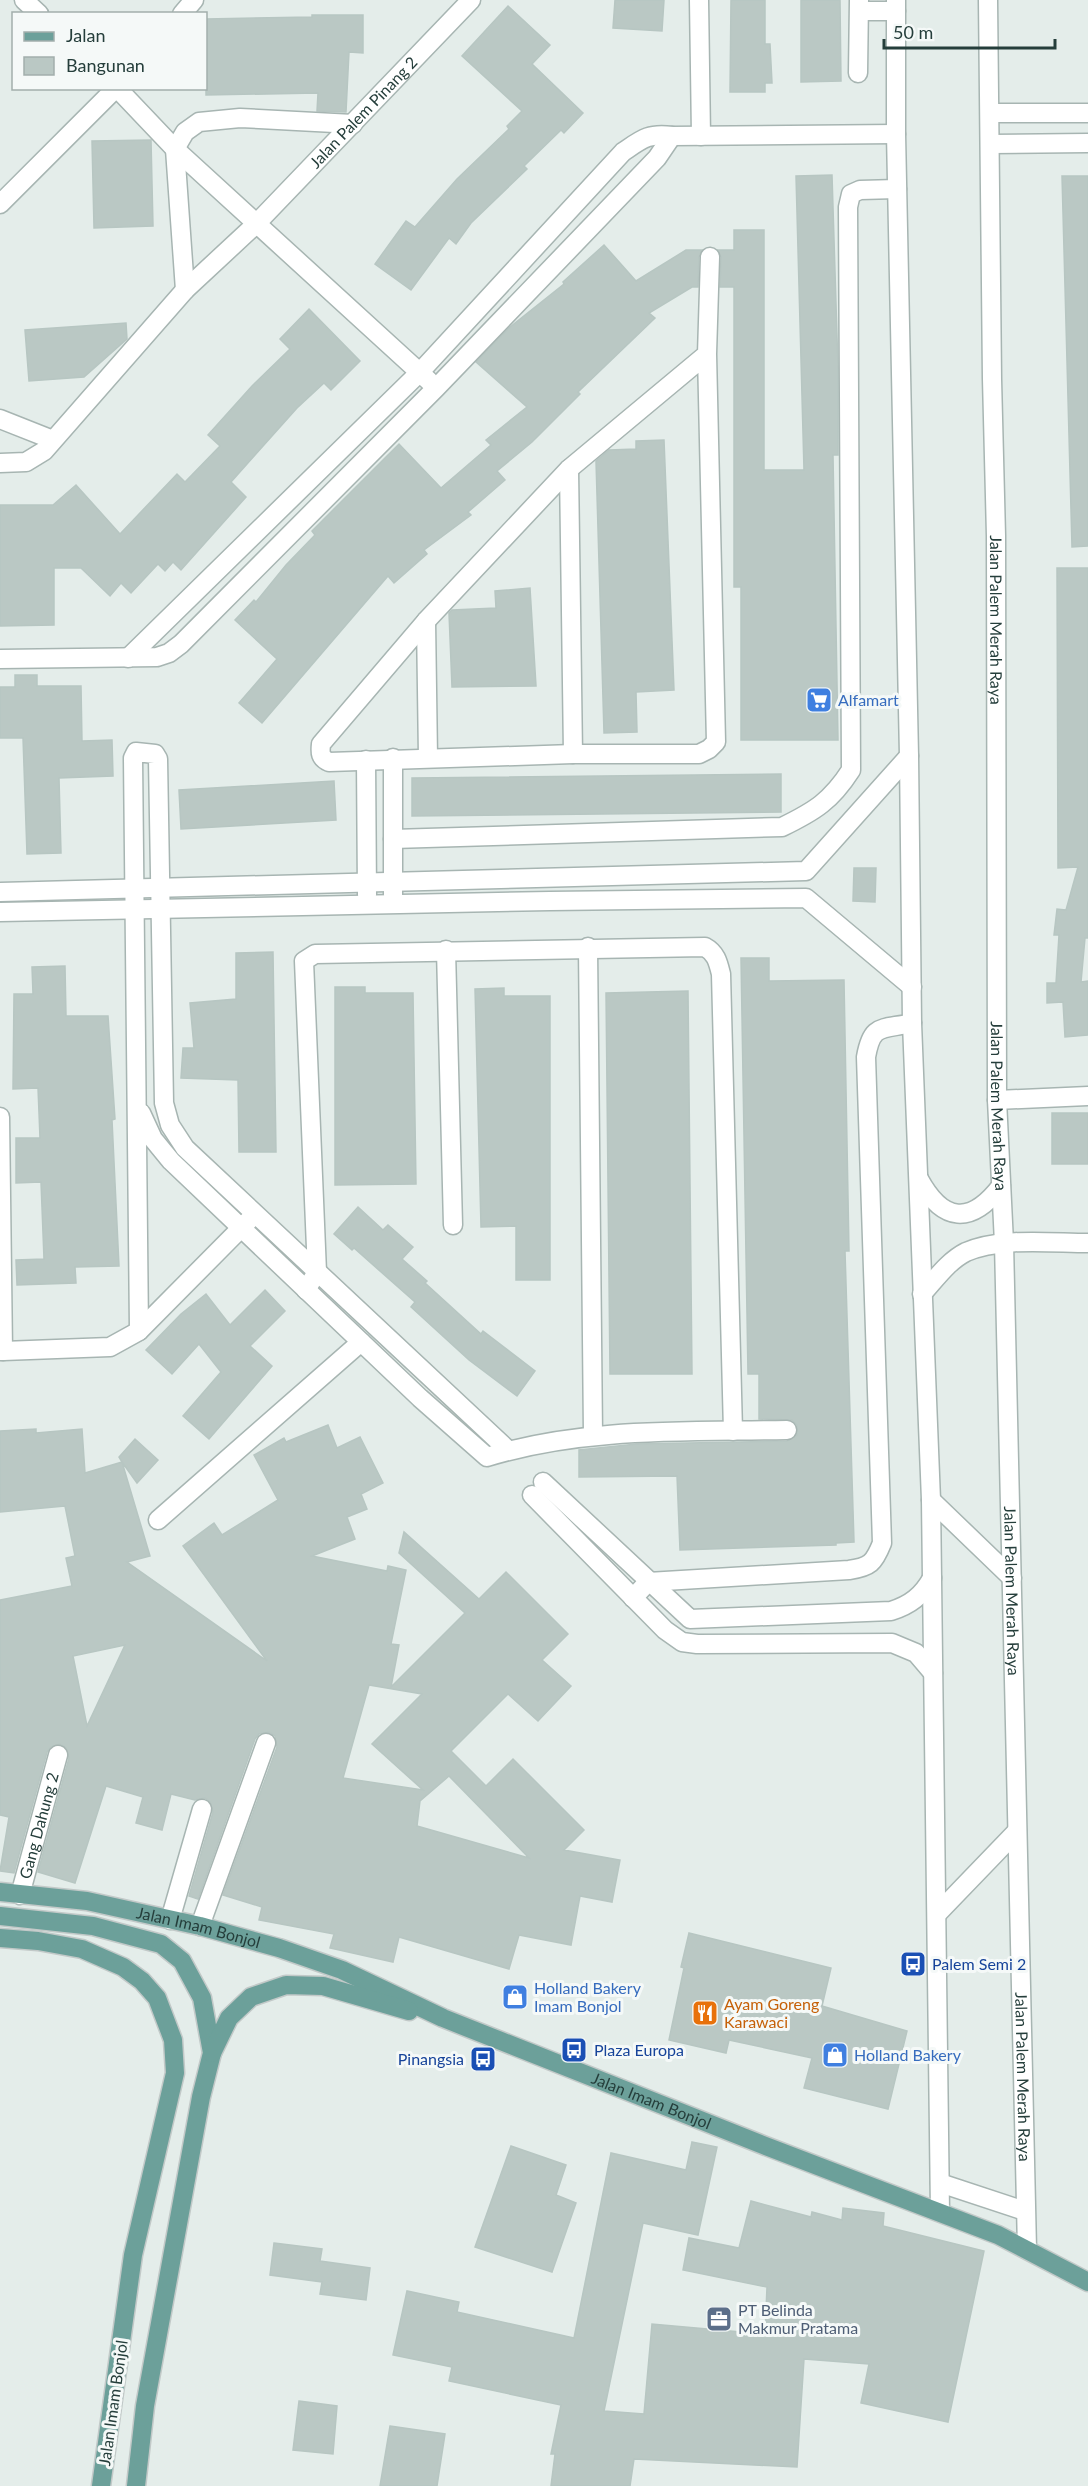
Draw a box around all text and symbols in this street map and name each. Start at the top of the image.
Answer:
legend [12,12,207,90]
scale bar [884,12,1055,50]
text: 50 m [893,21,933,43]
text: Jalan [66,24,105,46]
street label: Jalan Palem Pinang 2 [305,52,421,171]
text: Bangunan [66,54,145,76]
street label: Jalan Palem Merah Raya [987,535,1006,705]
supermarket icon: Alfamart [804,685,834,715]
place label: Alfamart [838,690,899,709]
street label: Jalan Palem Merah Raya [988,1021,1011,1191]
street label: Jalan Palem Merah Raya [1001,1506,1024,1676]
street label: Gang Dahung 2 [15,1770,62,1881]
street label: Jalan Imam Bonjol [135,1902,263,1951]
bus stop icon: Palem Semi 2 [898,1949,928,1979]
place label: Palem Semi 2 [932,1954,1026,1973]
place label: Holland Bakery Imam Bonjol [534,1978,642,2015]
shop icon: Holland Bakery Imam Bonjol [500,1982,530,2012]
street label: Jalan Palem Merah Raya [1012,1992,1035,2162]
place label: Ayam Goreng Karawaci [724,1994,819,2031]
restaurant icon: Ayam Goreng Karawaci [690,1998,720,2028]
bus stop icon: Plaza Europa [559,2035,589,2065]
place label: Plaza Europa [594,2040,684,2059]
shop icon: Holland Bakery [820,2040,850,2070]
bus stop icon: Pinangsia [468,2044,498,2074]
place label: Holland Bakery [854,2045,962,2064]
place label: Pinangsia [398,2049,464,2068]
street label: Jalan Imam Bonjol [589,2068,714,2132]
place label: PT Belinda Makmur Pratama [738,2300,858,2337]
office icon: PT Belinda Makmur Pratama [704,2304,734,2334]
street label: Jalan Imam Bonjol [94,2339,131,2467]

